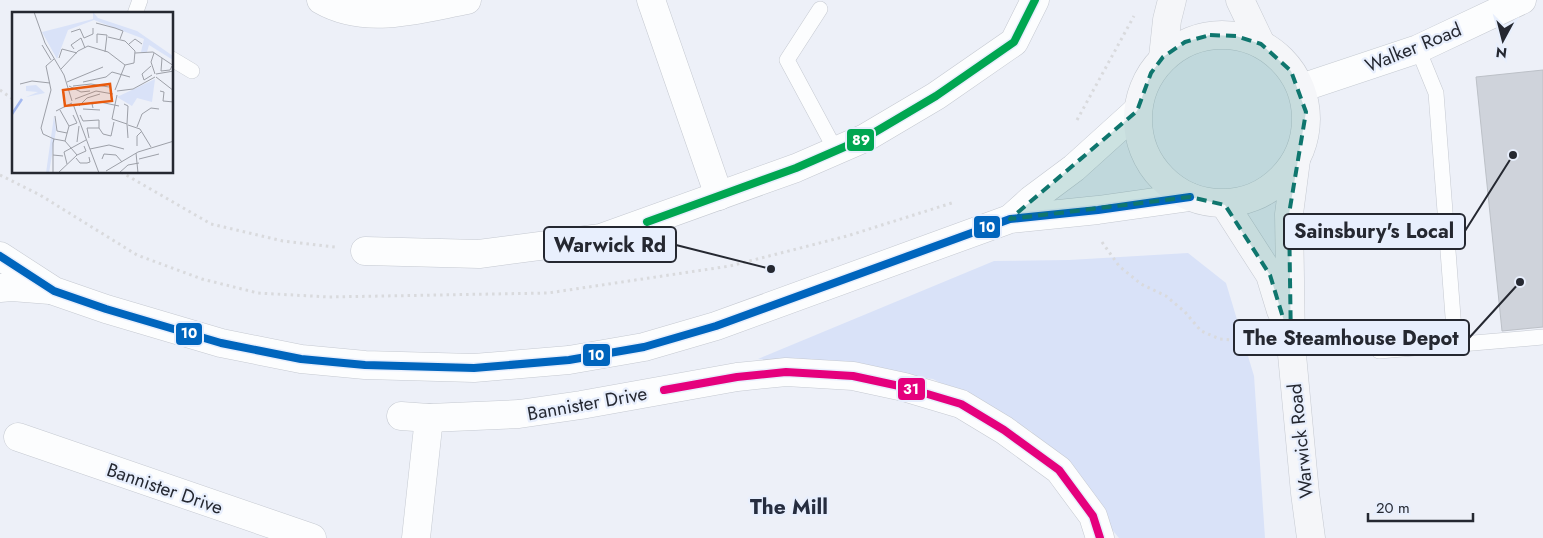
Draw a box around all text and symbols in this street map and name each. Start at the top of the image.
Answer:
inset map [12,12,174,174]
north arrow [1478,15,1528,65]
street label: Walker Road [1361,16,1465,79]
text: N [1495,42,1508,64]
line badge: 89 [846,128,875,152]
text: 89 [852,130,870,150]
callout: Sainsbury's Local [1284,214,1465,249]
line badge: 10 [973,215,1001,239]
text: 10 [979,217,995,237]
text: Sainsbury's Local [1294,217,1454,246]
callout: Warwick Rd [544,227,676,262]
text: Warwick Rd [554,231,666,260]
callout: The Steamhouse Depot [1234,320,1469,355]
line badge: 10 [175,322,203,346]
text: 10 [181,323,197,343]
text: The Steamhouse Depot [1243,324,1459,353]
line badge: 10 [582,343,611,367]
text: 10 [588,345,604,365]
line badge: 31 [897,377,926,401]
text: 31 [903,379,919,399]
street label: Bannister Drive [525,380,649,427]
street label: Warwick Road [1281,382,1320,500]
street label: Bannister Drive [103,456,227,521]
scale bar [1368,490,1473,522]
district label: The Mill [750,492,828,522]
text: 20 m [1376,497,1410,519]

